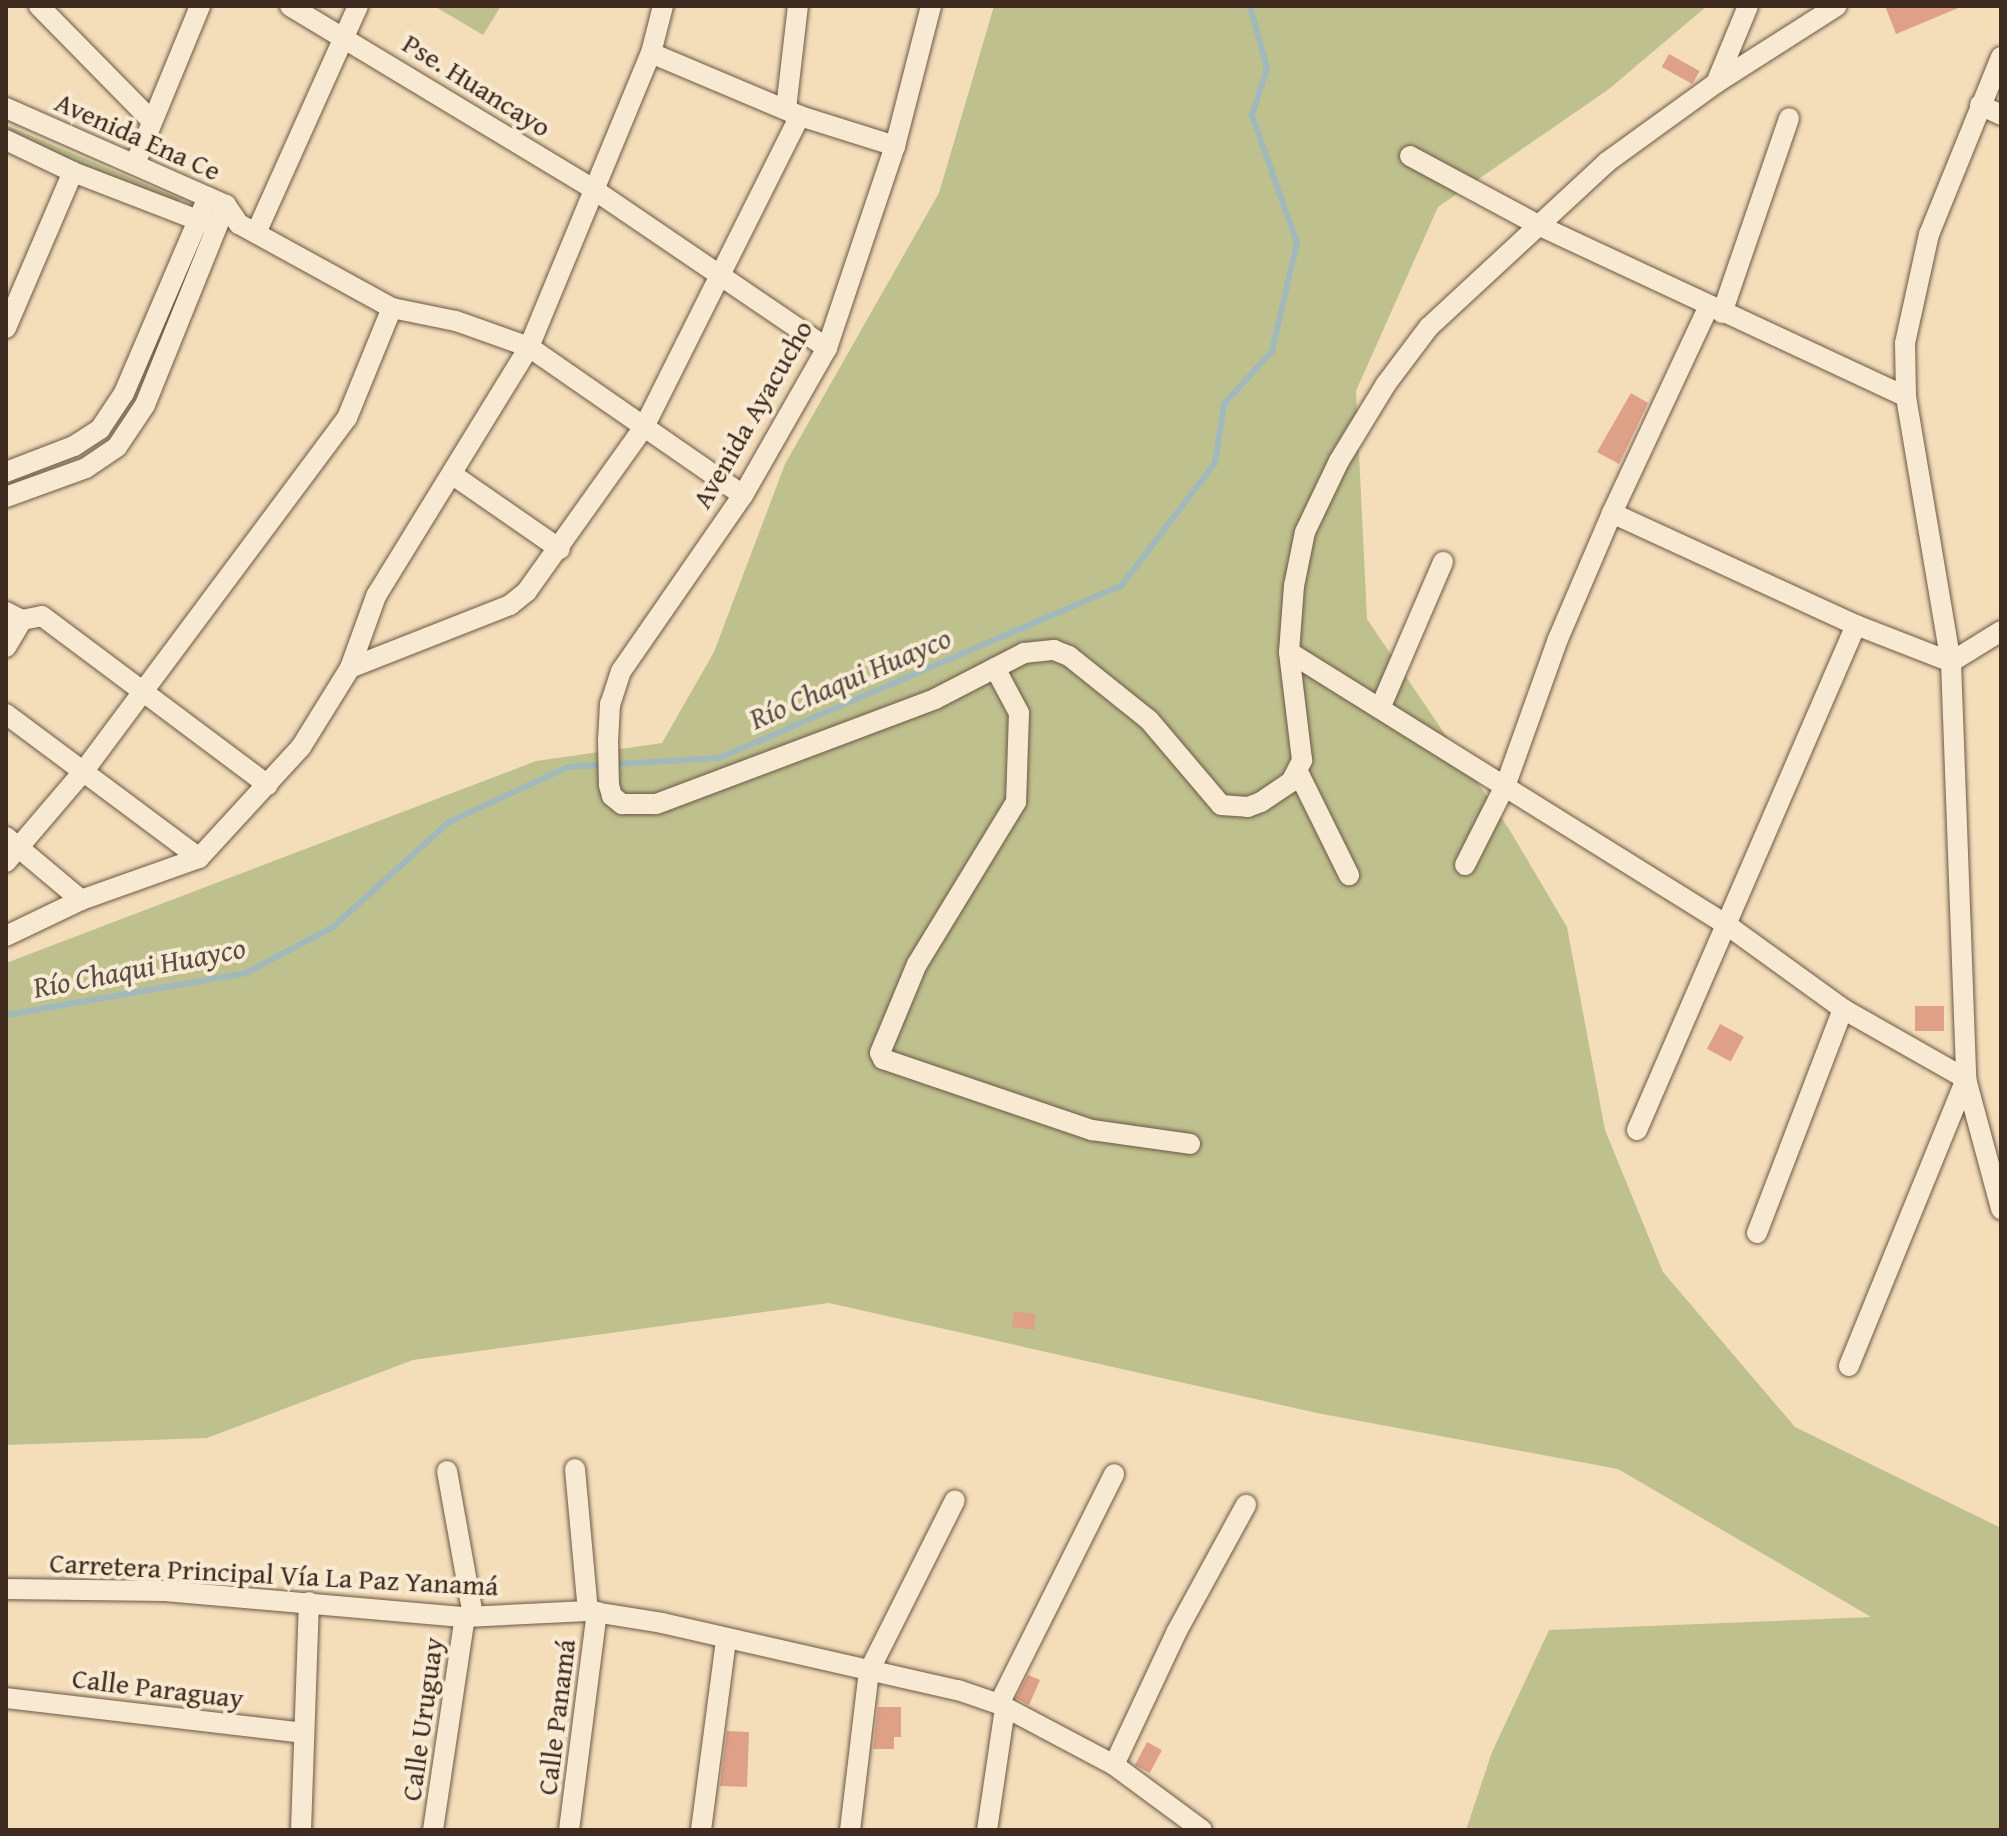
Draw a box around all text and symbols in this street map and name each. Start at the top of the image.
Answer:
street label: Pse. Huancayo [397,26,557,144]
street label: Avenida Ena Ce [50,85,226,187]
street label: Avenida Ayacucho [684,314,820,514]
water label: Río Chaqui Huayco [744,619,956,737]
water label: Río Chaqui Huayco [30,929,248,1005]
street label: Carretera Principal Vía La Paz Yanamá [49,1545,499,1603]
street label: Calle Uruguay [394,1635,450,1803]
street label: Calle Panamá [530,1637,582,1797]
street label: Calle Paraguay [70,1661,246,1715]

